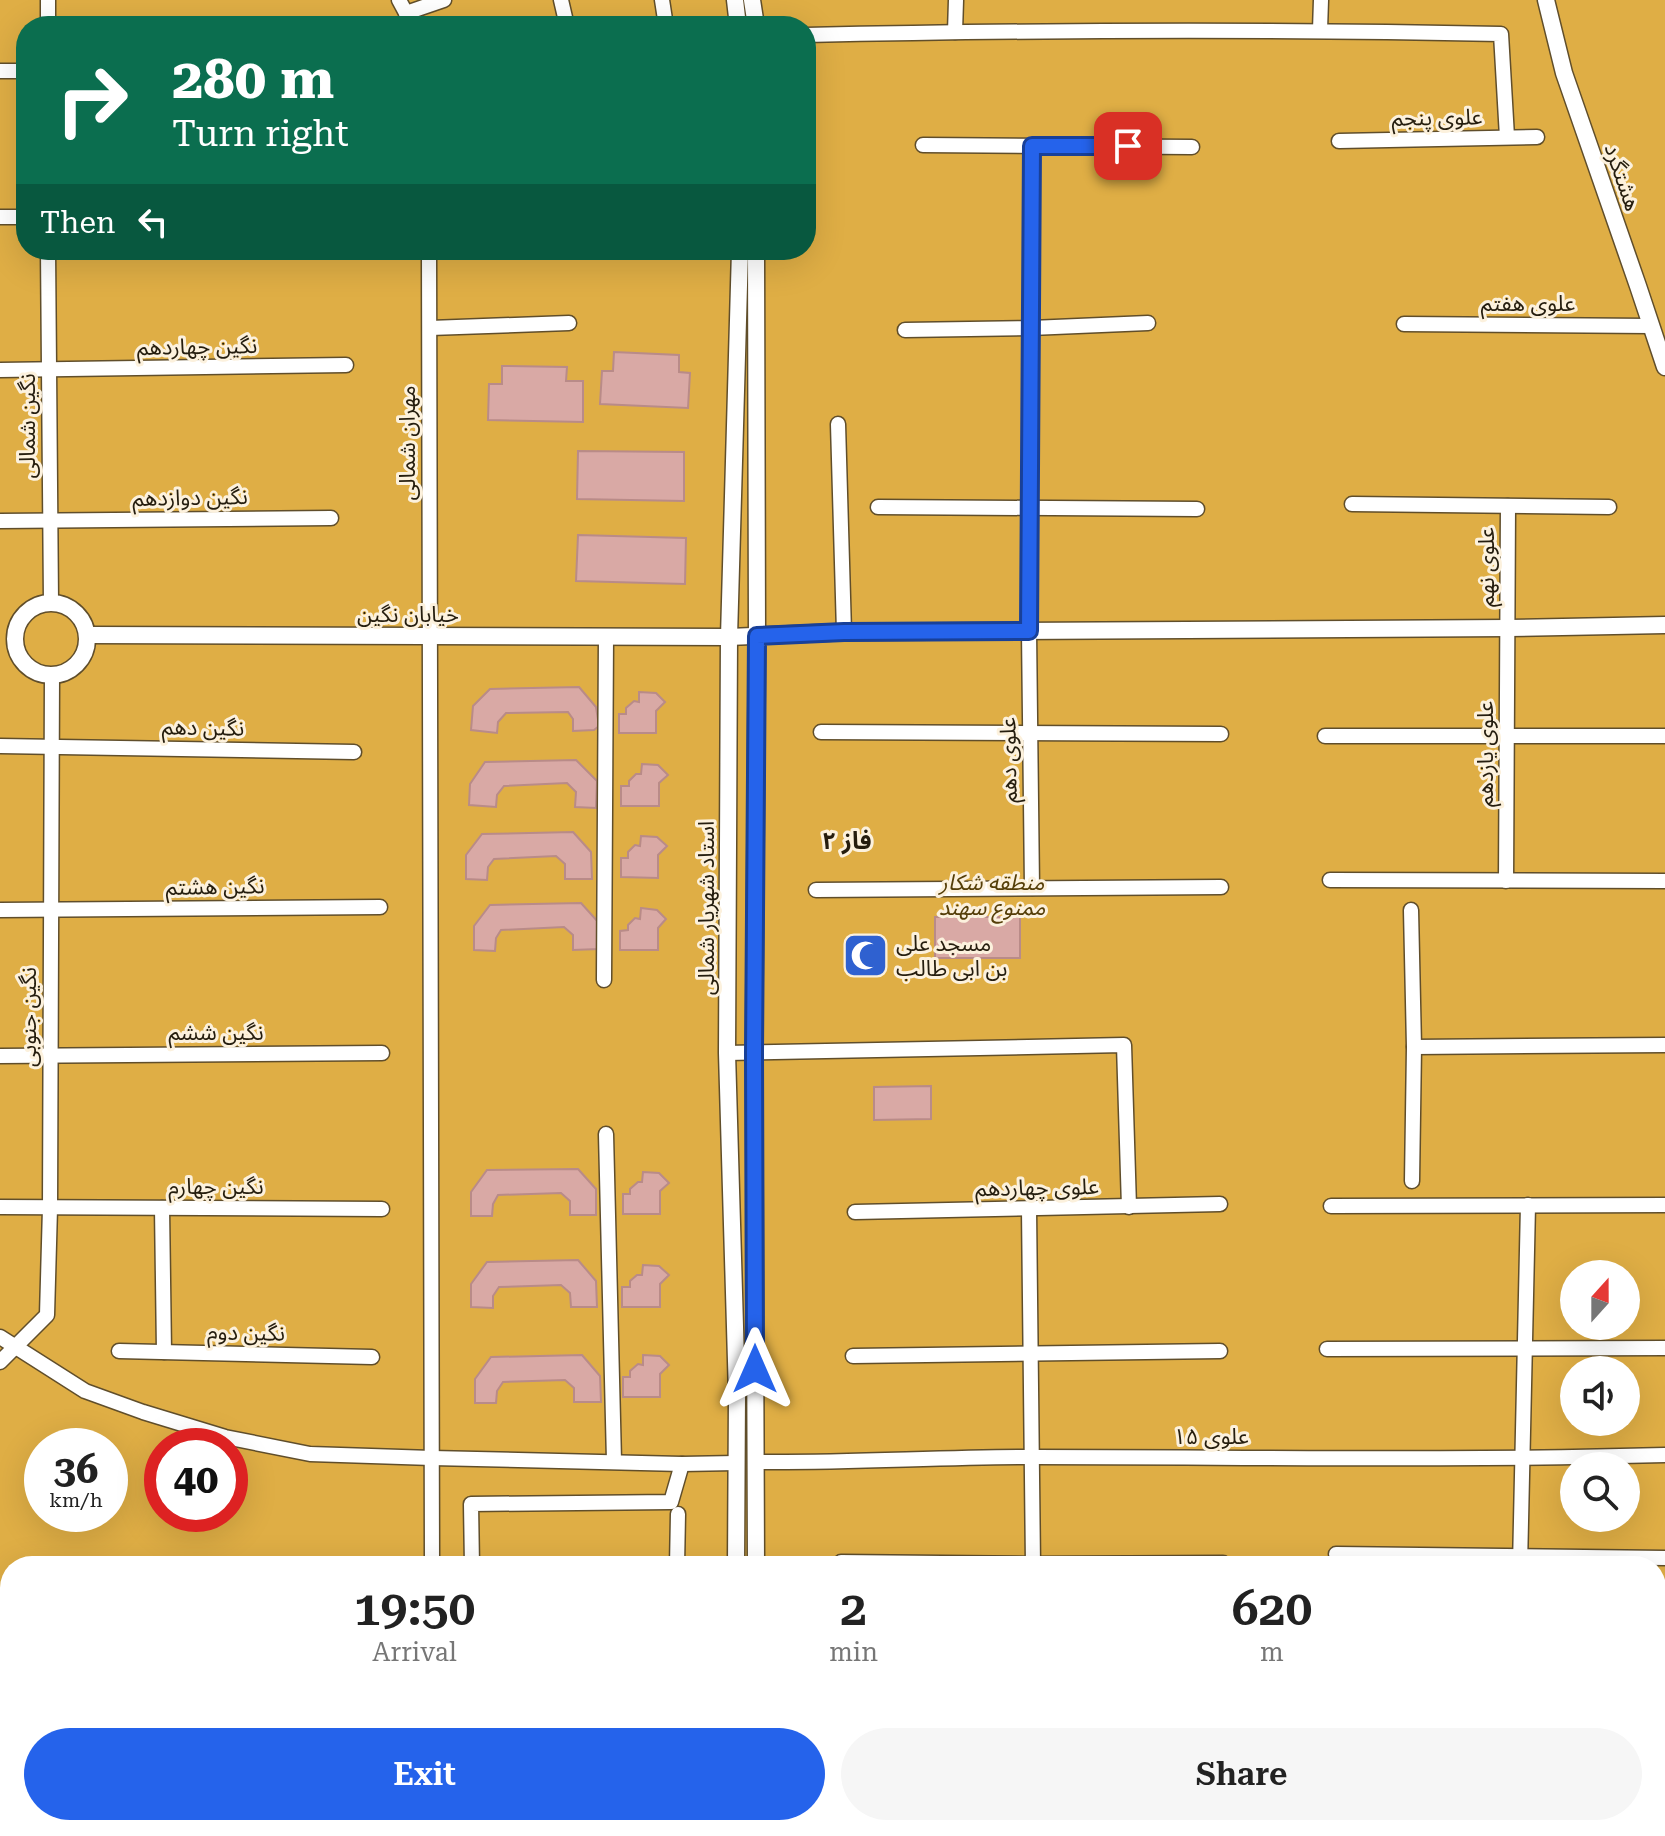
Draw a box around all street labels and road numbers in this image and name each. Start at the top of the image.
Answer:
street label: علوی پنجم [1391,104,1483,135]
street label: هشتگرد [1599,140,1646,214]
street label: علوی هفتم [1481,291,1575,320]
street label: نگین چهاردهم [137,333,257,364]
street label: نگین شمالی [15,373,40,479]
street label: مهران شمالی [395,385,420,501]
street label: نگین دوازدهم [132,484,248,515]
street label: علوی نهم [1474,527,1503,607]
street label: خیابان نگین [357,602,459,627]
street label: علوی یازدهم [1473,701,1502,807]
street label: نگین دهم [161,714,244,745]
street label: علوی دهم [995,717,1026,803]
street label: استاد شهریار شمالی [694,821,720,995]
street label: نگین هشتم [165,873,265,904]
street label: نگین جنوبی [16,967,41,1067]
street label: نگین ششم [168,1020,264,1049]
street label: نگین چهارم [168,1174,264,1203]
street label: علوی چهاردهم [975,1174,1099,1205]
street label: نگین دوم [207,1319,285,1350]
street label: علوی ۱۵ [1173,1424,1249,1449]

